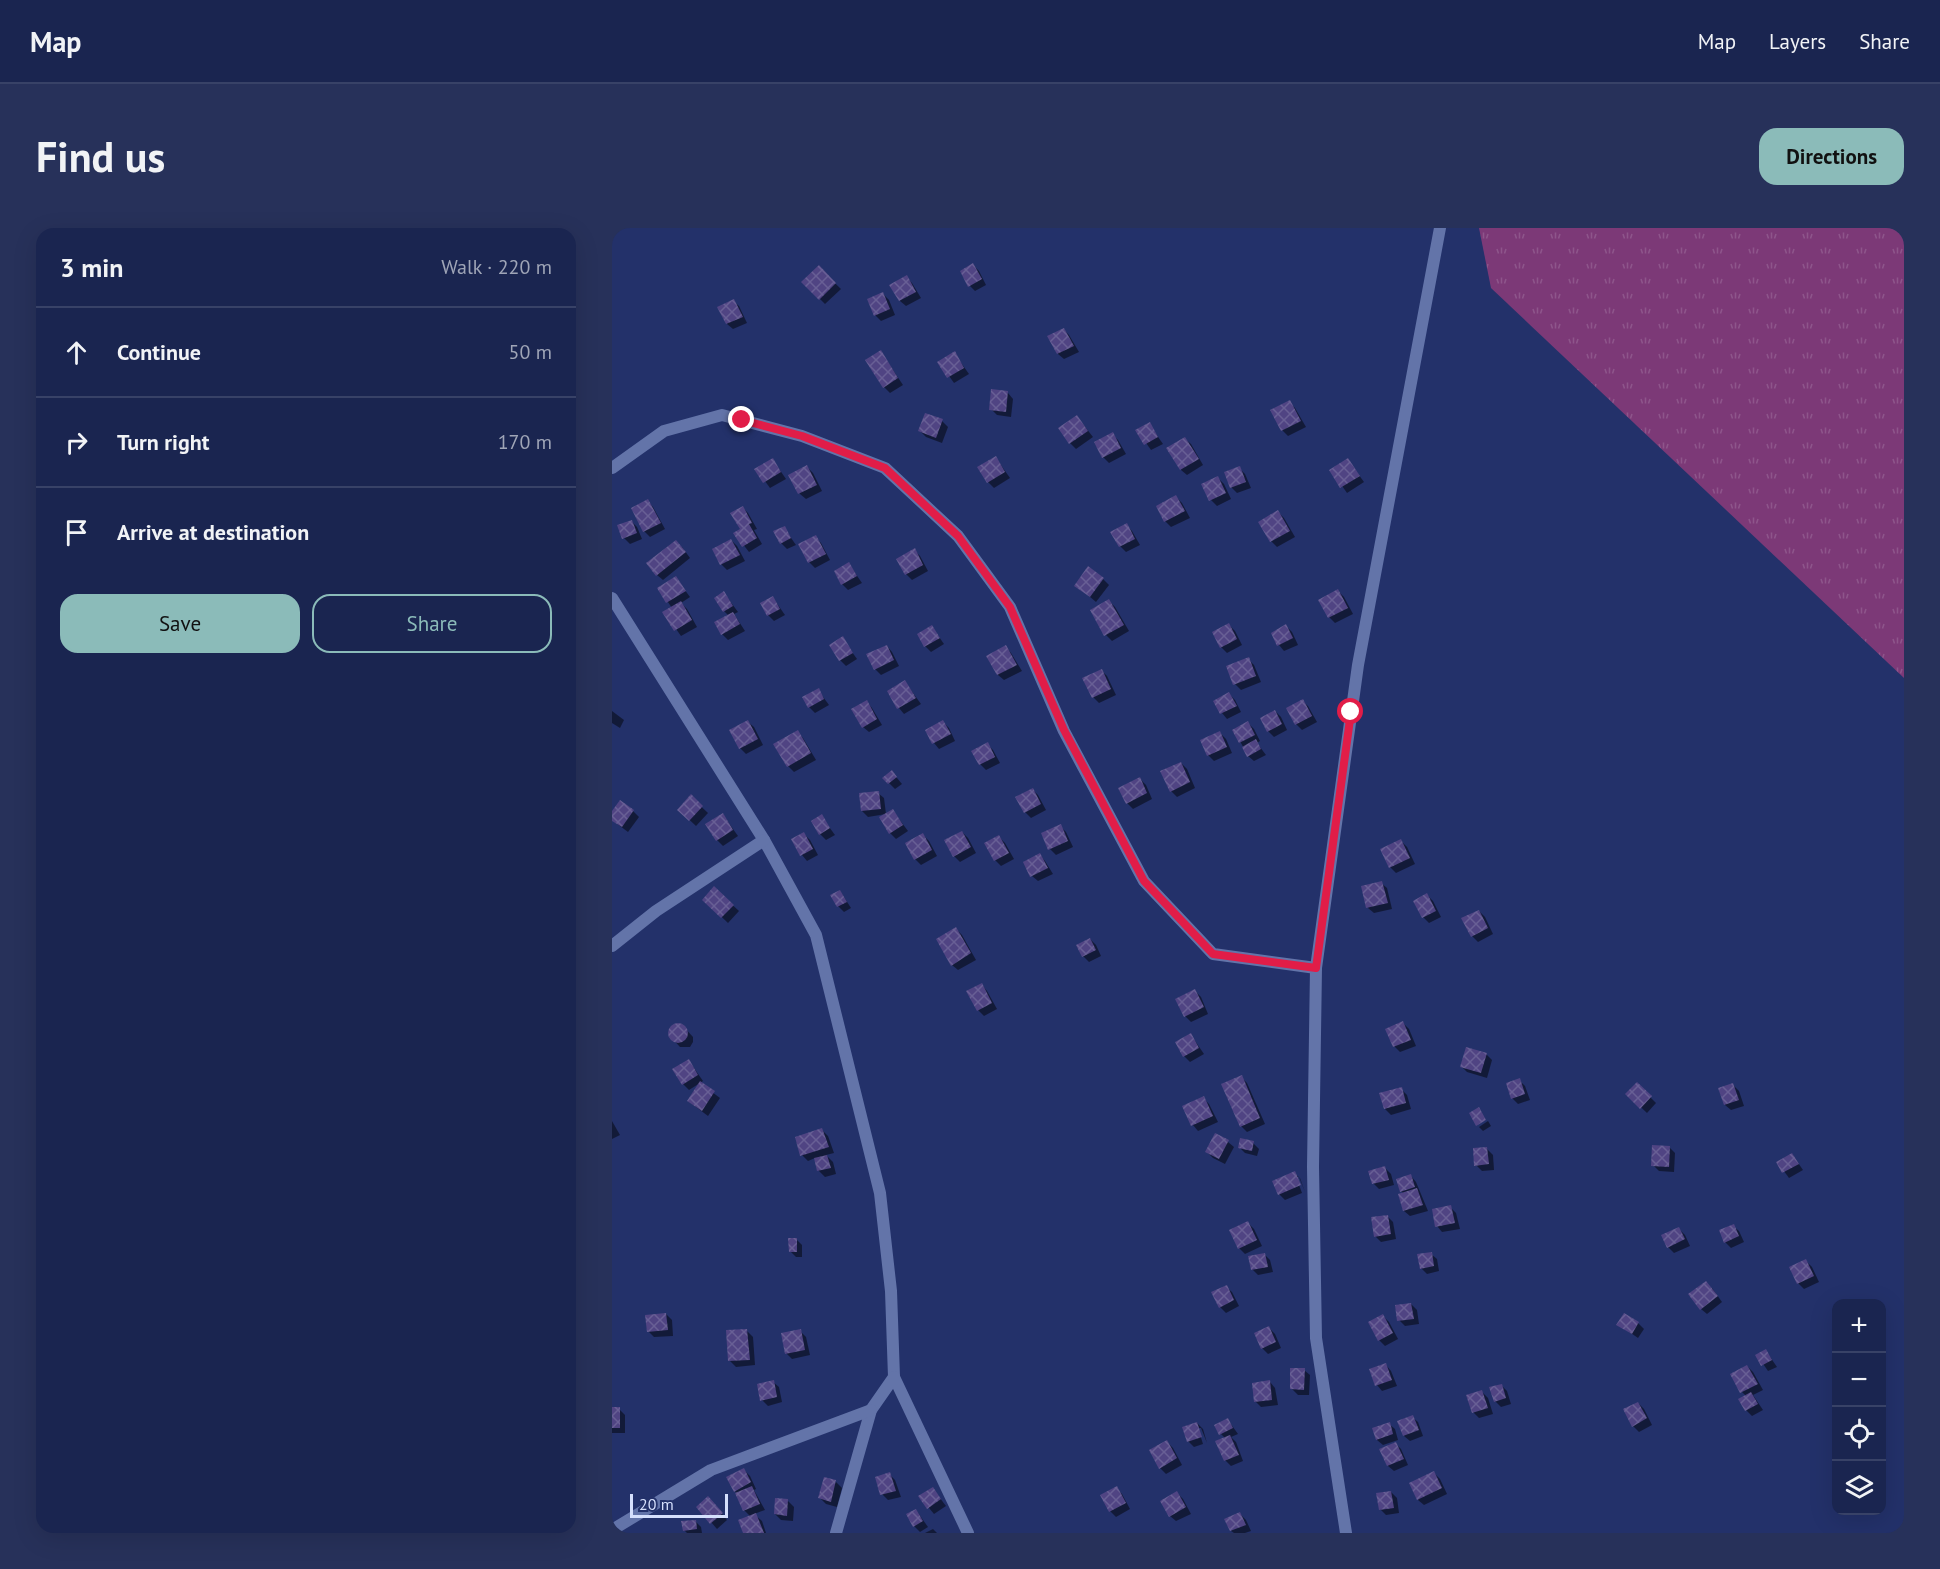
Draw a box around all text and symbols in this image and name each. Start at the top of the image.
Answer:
text: Map [30,23,81,60]
text: Map [1698,28,1736,55]
text: Layers [1769,28,1826,55]
text: Share [1859,28,1910,55]
button: Directions [1759,128,1904,185]
text: Find us [36,129,165,184]
text: 3 min [60,251,123,284]
text: Walk · 220 m [441,254,552,280]
icon: ahead [60,336,93,369]
text: Continue [117,338,201,366]
text: 50 m [509,339,552,365]
route end [728,406,754,432]
icon: right [60,426,93,459]
text: Turn right [117,428,209,456]
text: 170 m [498,429,552,455]
icon: arrive [60,516,93,549]
text: Arrive at destination [117,518,309,546]
button: Save [60,594,300,653]
button: Share [312,594,552,653]
route start [1337,698,1363,724]
map controls [1832,1299,1886,1515]
button: + [1832,1299,1886,1353]
button: − [1832,1353,1886,1407]
button: locate [1832,1407,1886,1461]
button: layers [1832,1461,1886,1515]
scale bar [630,1491,728,1518]
text: 20 m [639,1494,674,1514]

